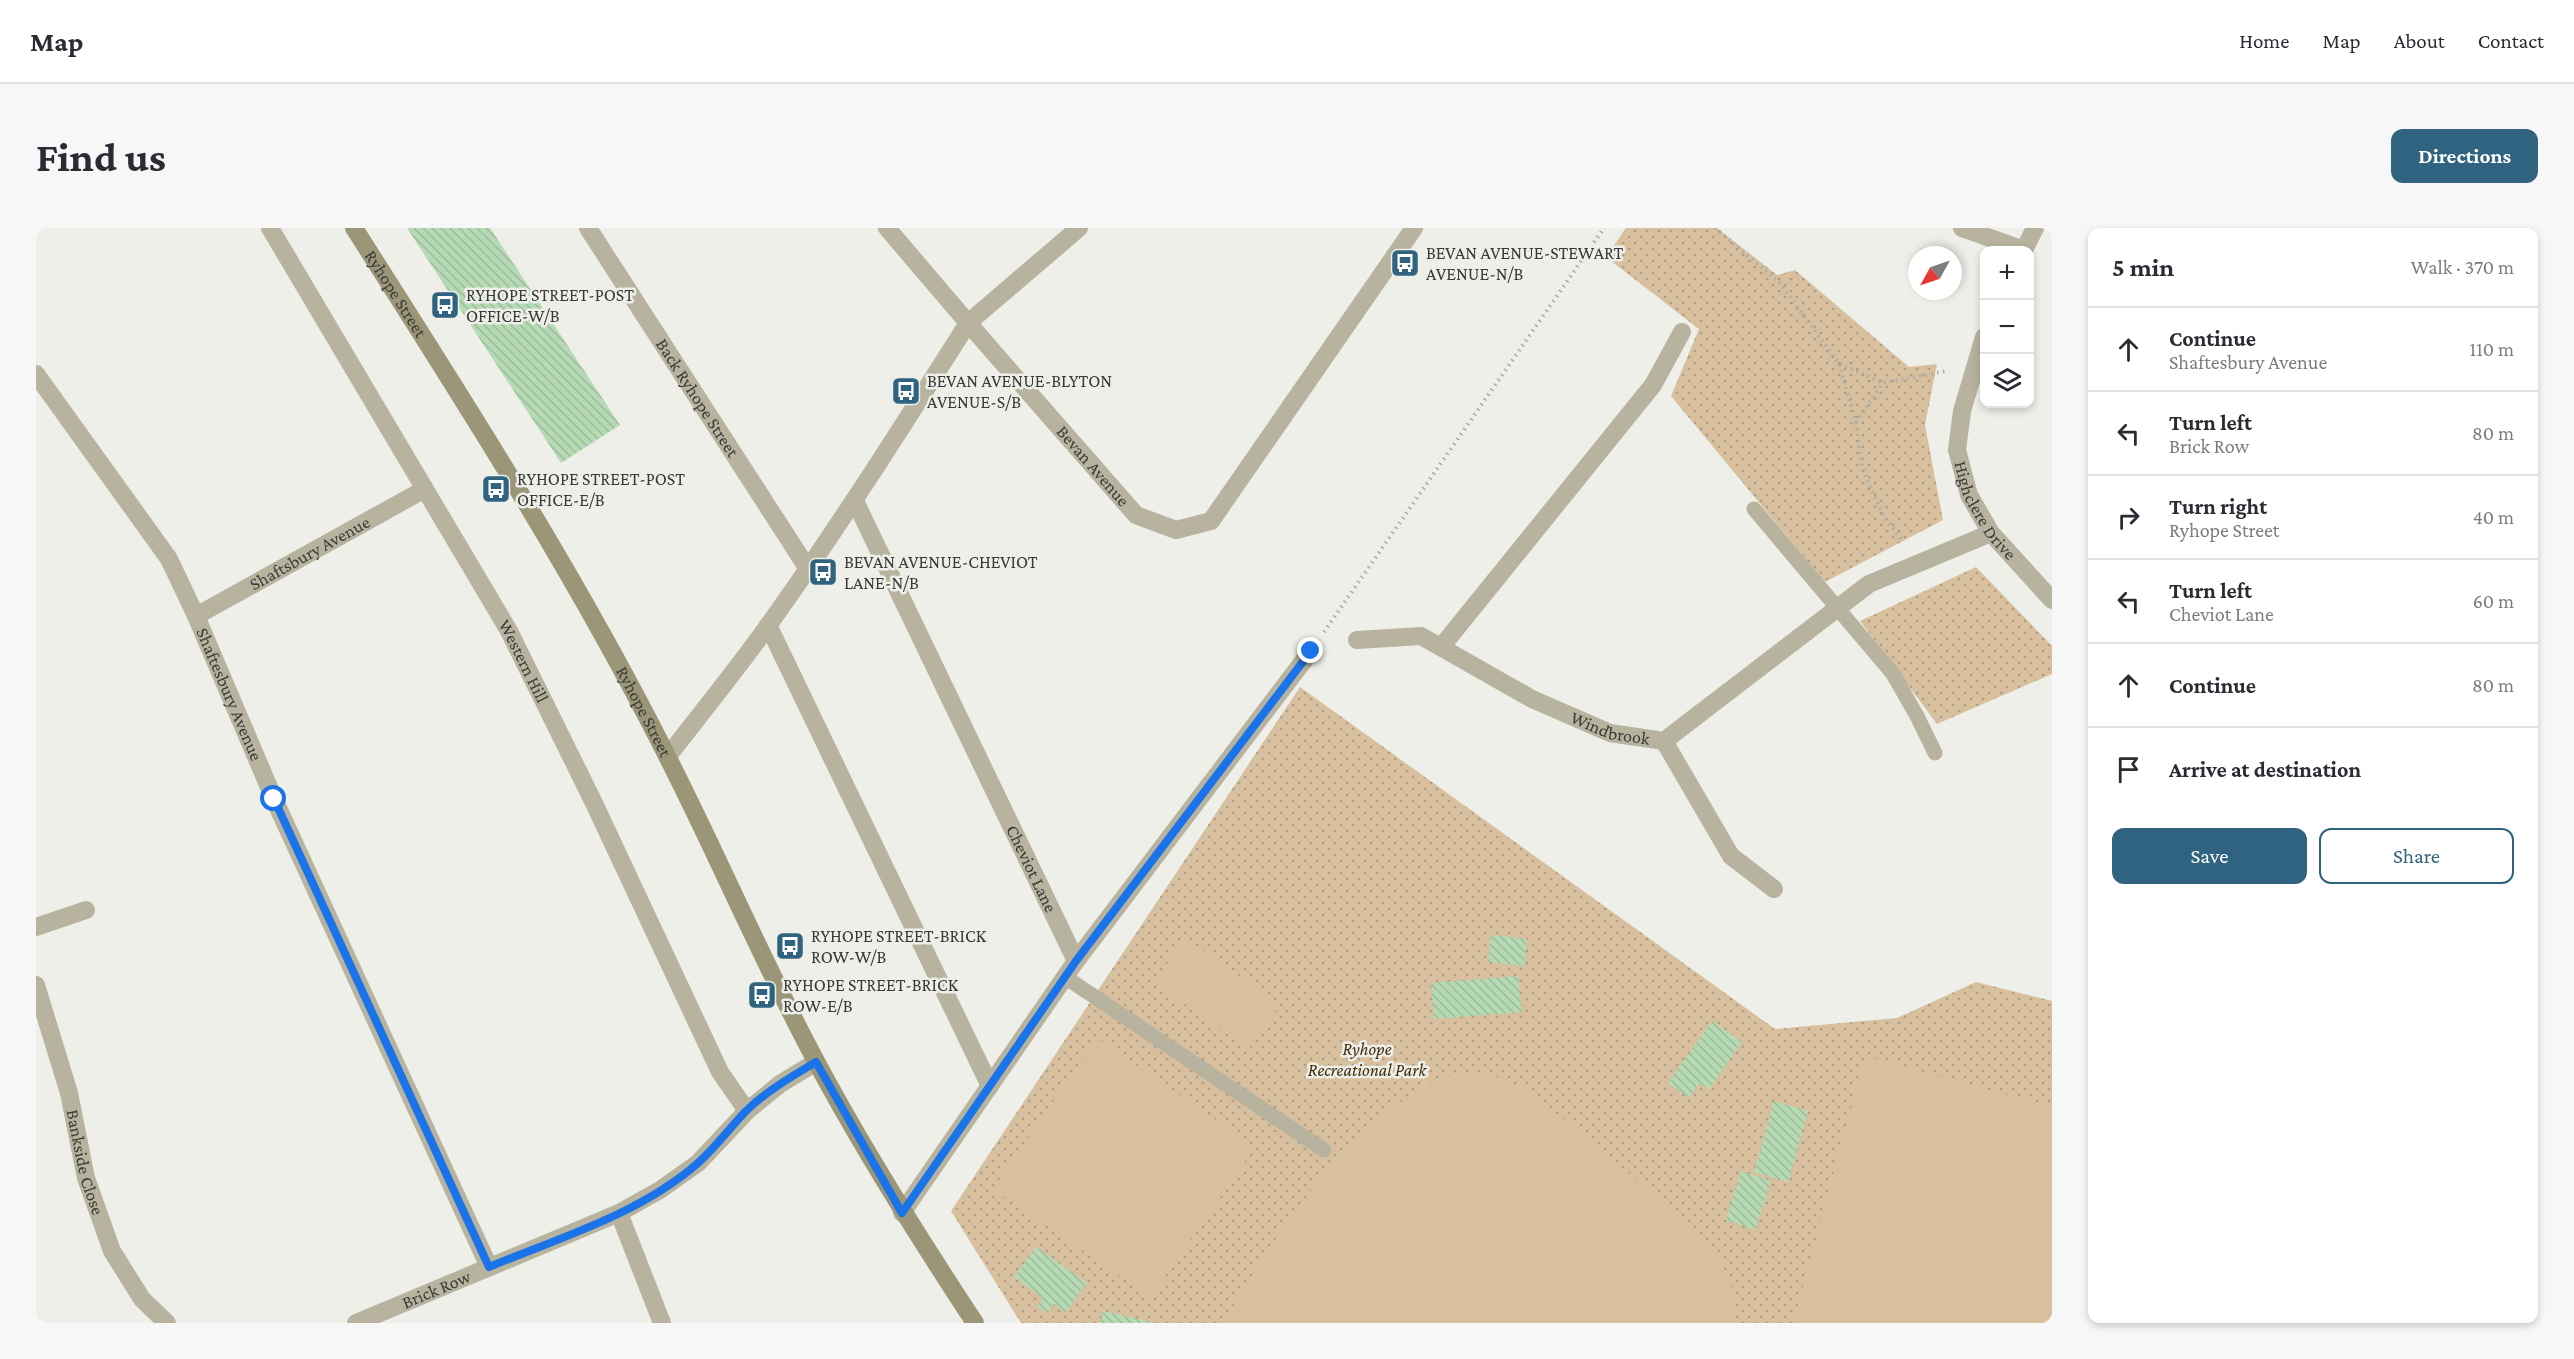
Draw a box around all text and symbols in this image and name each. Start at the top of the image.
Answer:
text: Map [30,26,83,57]
text: Home [2239,29,2289,53]
text: Map [2322,29,2361,53]
text: About [2394,29,2445,53]
text: Contact [2478,29,2544,53]
button: Directions [2391,129,2538,183]
text: Find us [36,133,166,180]
place label: BEVAN AVENUE-STEWART AVENUE-N/B [1426,243,1623,284]
street label: Ryhope Street [361,246,432,342]
north arrow [1908,246,1962,300]
map controls [1980,246,2034,408]
button: + [1980,246,2034,300]
bus stop icon: BEVAN AVENUE-STEWART AVENUE-N/B [1389,247,1421,279]
text: 5 min [2112,253,2174,282]
text: Walk · 370 m [2411,256,2514,278]
place label: RYHOPE STREET-POST OFFICE-W/B [466,285,634,326]
bus stop icon: RYHOPE STREET-POST OFFICE-W/B [429,289,461,321]
button: − [1980,300,2034,354]
text: Continue [2169,326,2256,351]
icon: ahead [2112,333,2145,366]
street label: Back Ryhope Street [652,335,744,462]
text: 110 m [2470,338,2514,360]
text: Shaftesbury Avenue [2169,351,2327,373]
button: layers [1980,354,2034,408]
place label: BEVAN AVENUE-BLYTON AVENUE-S/B [927,371,1112,412]
bus stop icon: BEVAN AVENUE-BLYTON AVENUE-S/B [890,375,922,407]
text: Turn left [2169,410,2252,435]
icon: left [2112,417,2145,450]
street label: Bevan Avenue [1052,422,1134,510]
text: 80 m [2472,422,2514,444]
text: Brick Row [2169,435,2249,457]
street label: Highclere Drive [1950,459,2020,564]
place label: RYHOPE STREET-POST OFFICE-E/B [517,469,685,510]
bus stop icon: RYHOPE STREET-POST OFFICE-E/B [480,473,512,505]
text: Turn right [2169,494,2267,519]
icon: right [2112,501,2145,534]
text: 40 m [2473,506,2514,528]
street label: Shaftsbury Avenue [246,512,373,594]
text: Ryhope Street [2169,519,2279,541]
place label: BEVAN AVENUE-CHEVIOT LANE-N/B [844,552,1038,593]
bus stop icon: BEVAN AVENUE-CHEVIOT LANE-N/B [807,556,839,588]
text: Turn left [2169,578,2252,603]
icon: left [2112,585,2145,618]
text: 60 m [2473,590,2514,612]
text: Cheviot Lane [2169,603,2274,625]
street label: Western Hill [495,616,553,706]
street label: Shaftesbury Avenue [192,625,267,764]
route end [1297,637,1323,663]
street label: Ryhope Street [612,663,676,761]
icon: ahead [2112,669,2145,702]
text: Continue [2169,673,2256,698]
text: 80 m [2472,674,2514,696]
street label: Windbrook [1568,707,1652,749]
icon: arrive [2112,753,2145,786]
text: Arrive at destination [2169,757,2361,782]
route start [260,785,286,811]
street label: Cheviot Lane [1002,822,1061,916]
button: Save [2112,828,2307,884]
button: Share [2319,828,2514,884]
place label: RYHOPE STREET-BRICK ROW-W/B [811,926,987,967]
bus stop icon: RYHOPE STREET-BRICK ROW-W/B [774,930,806,962]
place label: RYHOPE STREET-BRICK ROW-E/B [783,975,959,1016]
bus stop icon: RYHOPE STREET-BRICK ROW-E/B [746,979,778,1011]
park label: Ryhope Recreational Park [1308,1039,1427,1080]
street label: Bankside Close [63,1108,108,1218]
street label: Brick Row [399,1266,474,1313]

